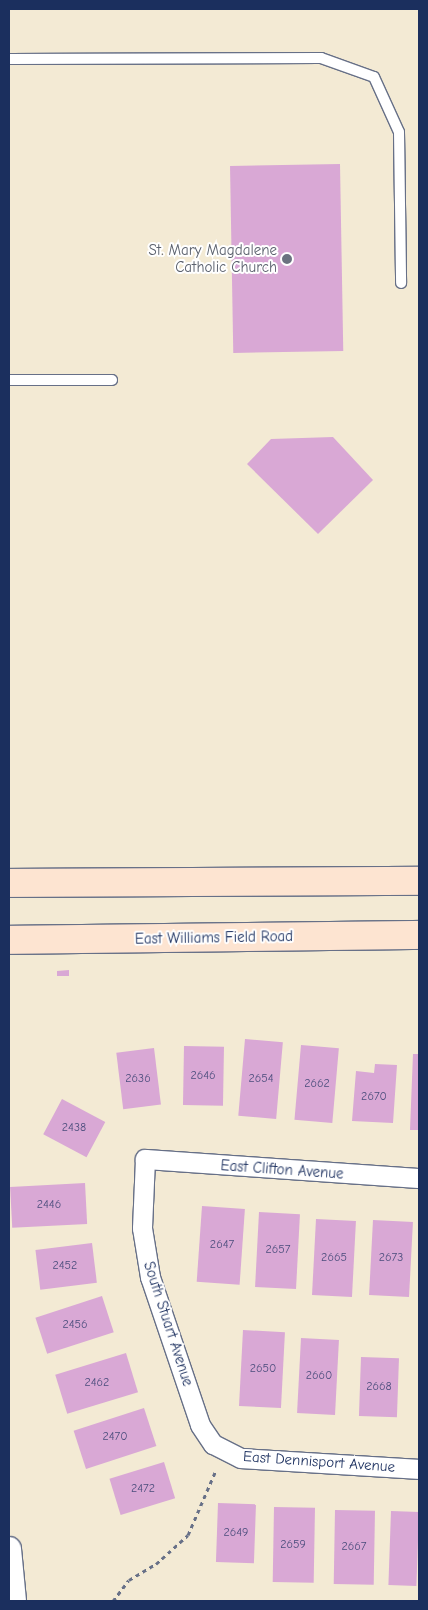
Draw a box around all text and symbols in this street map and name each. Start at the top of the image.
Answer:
place label: St. Mary Magdalene Catholic Church [149,241,277,276]
marker: St. Mary Magdalene Catholic Church [281,253,293,265]
street label: East Williams Field Road [135,928,293,948]
house number: 2646 [190,1069,216,1083]
house number: 2636 [125,1072,151,1086]
house number: 2654 [248,1072,274,1086]
house number: 2662 [304,1077,330,1091]
house number: 2670 [361,1090,387,1104]
house number: 2438 [62,1121,86,1135]
street label: East Clifton Avenue [220,1157,344,1183]
house number: 2446 [37,1198,61,1212]
house number: 2647 [210,1238,234,1252]
house number: 2657 [266,1243,290,1257]
house number: 2665 [321,1251,347,1265]
house number: 2673 [379,1251,403,1265]
house number: 2452 [53,1259,77,1273]
street label: South Stuart Avenue [139,1259,197,1389]
house number: 2456 [62,1318,88,1332]
house number: 2650 [250,1362,276,1376]
house number: 2660 [306,1369,332,1383]
house number: 2462 [85,1376,109,1390]
house number: 2668 [366,1380,392,1394]
house number: 2470 [102,1430,128,1444]
street label: East Dennisport Avenue [242,1448,396,1476]
house number: 2472 [131,1482,155,1496]
house number: 2649 [224,1526,248,1540]
house number: 2659 [280,1538,306,1552]
house number: 2667 [342,1540,366,1554]

